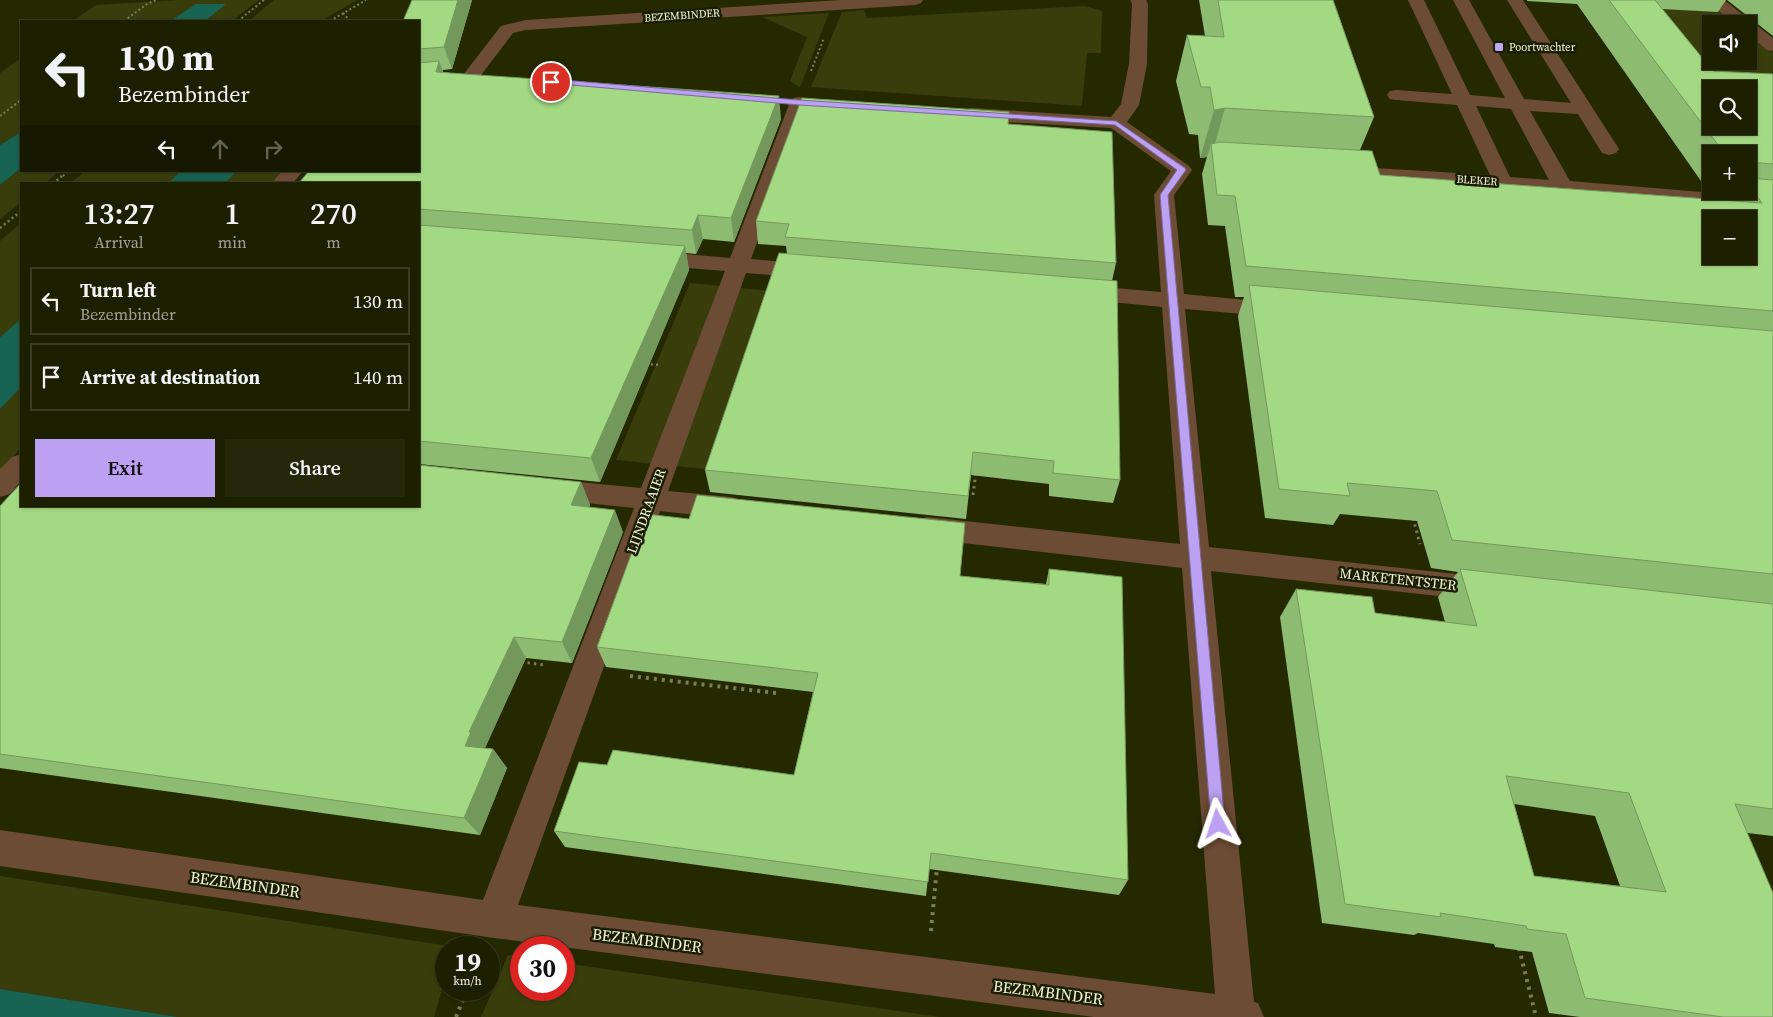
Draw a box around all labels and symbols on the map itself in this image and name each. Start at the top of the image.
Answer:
street label: BEZEMBINDER [644,5,720,26]
place label: Poortwachter [1509,40,1576,55]
marker: Poortwachter [1493,41,1505,53]
pin [530,61,572,103]
street label: BLEKER [1456,172,1498,189]
street label: LIJNDRAAIER [621,466,671,556]
street label: MARKETENTSTER [1339,563,1457,595]
position arrow [1191,797,1243,849]
street label: BEZEMBINDER [189,865,302,903]
street label: BEZEMBINDER [591,922,704,958]
speed limit sign: 30 [510,936,575,1001]
street label: BEZEMBINDER [992,974,1105,1010]

